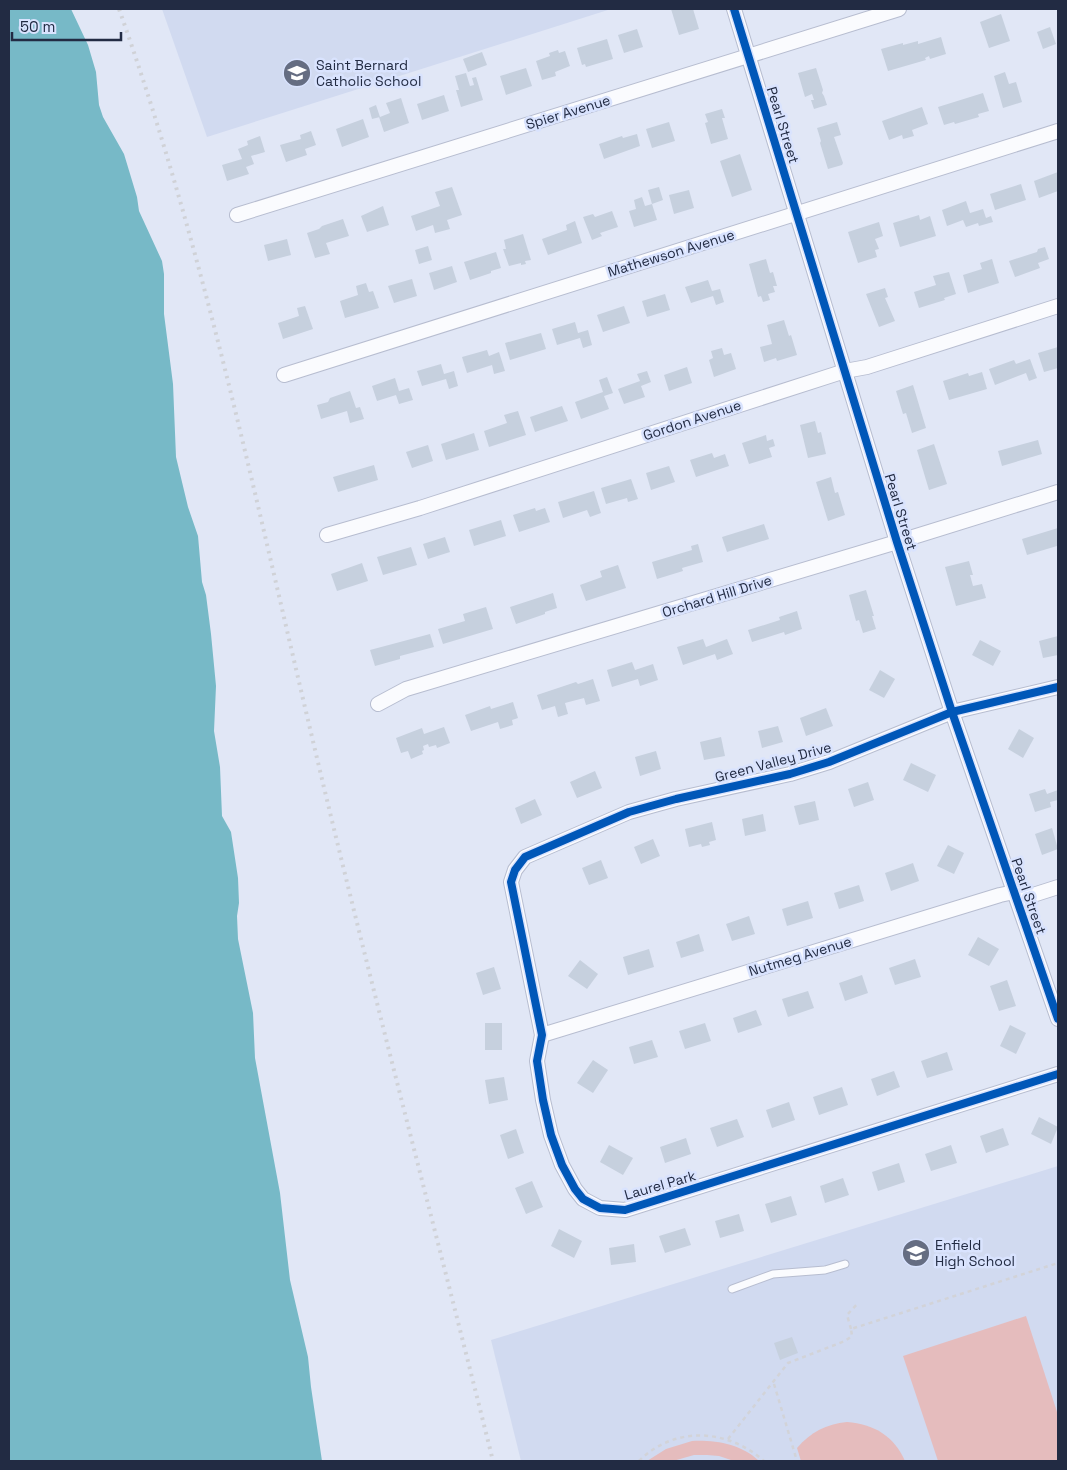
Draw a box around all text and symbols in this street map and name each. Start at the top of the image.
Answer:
scale bar [12,10,121,42]
text: 50 m [20,17,55,36]
place label: Saint Bernard Catholic School [316,56,421,90]
school or university icon: Saint Bernard Catholic School [282,58,312,88]
street label: Pearl Street [763,84,803,166]
street label: Spier Avenue [524,91,612,133]
street label: Mathewson Avenue [605,225,737,281]
street label: Gordon Avenue [641,396,743,444]
street label: Pearl Street [881,471,921,553]
street label: Orchard Hill Drive [660,571,774,621]
street label: Green Valley Drive [713,738,833,786]
street label: Pearl Street [1008,855,1050,937]
street label: Nutmeg Avenue [746,932,854,980]
street label: Laurel Park [622,1166,698,1204]
place label: Enfield High School [935,1236,1015,1270]
school or university icon: Enfield High School [901,1238,931,1268]

